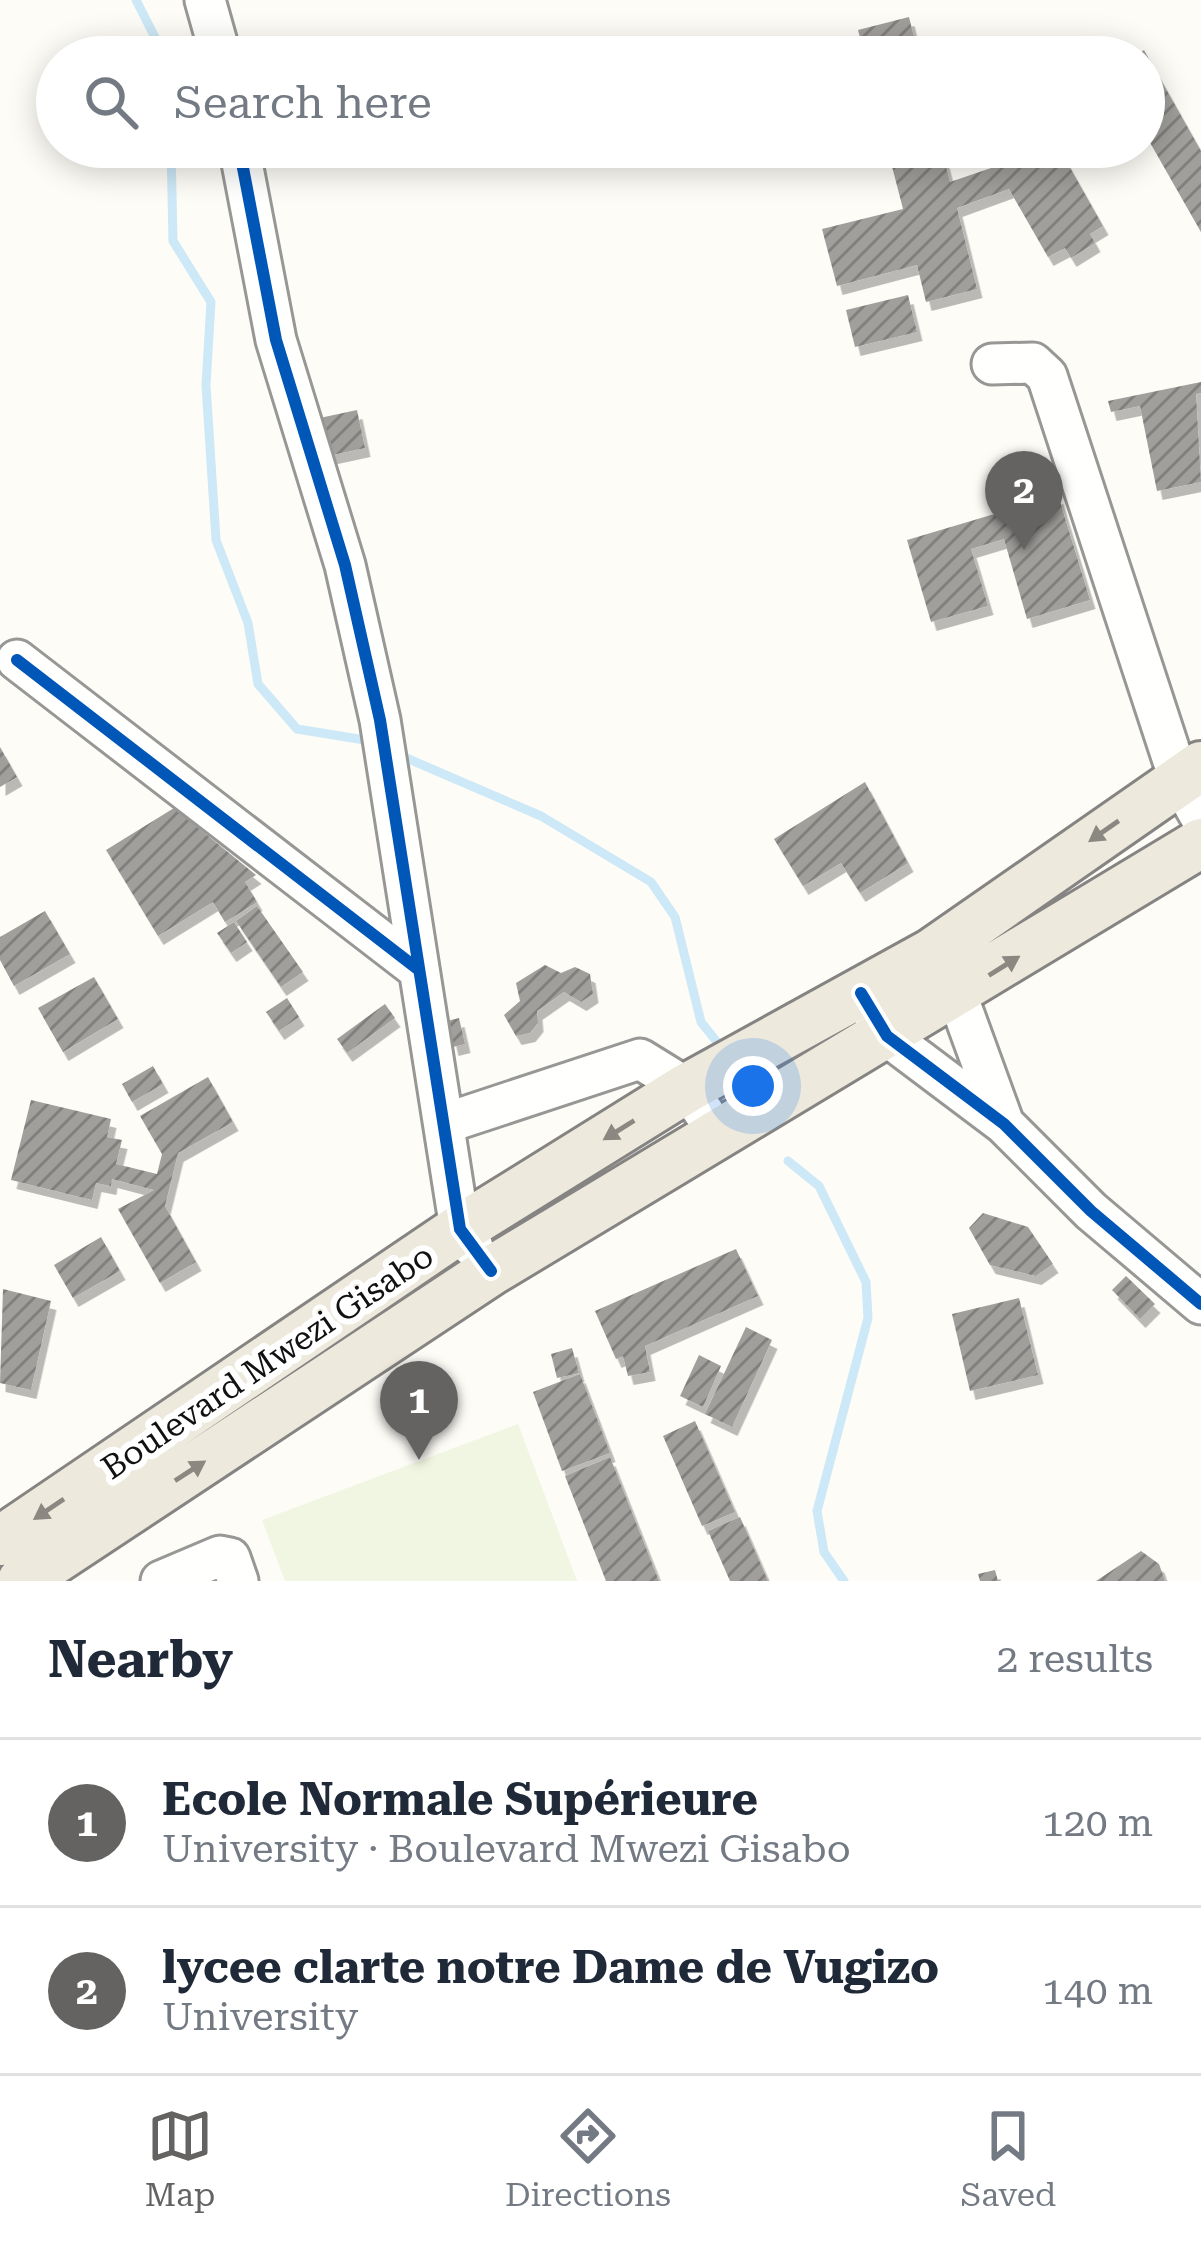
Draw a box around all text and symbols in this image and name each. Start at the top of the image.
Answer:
search box [36,36,1165,168]
icon: search [78,69,144,135]
text: Search here [174,76,432,129]
pin: 2 [985,451,1063,550]
one-way arrow [1088,819,1120,842]
one-way arrow [987,956,1021,977]
your location [723,1056,783,1116]
one-way arrow [603,1119,635,1141]
street label: Boulevard Mwezi Gisabo [94,1236,440,1487]
pin: 1 [380,1361,458,1460]
one-way arrow [174,1460,207,1482]
one-way arrow [33,1497,66,1519]
text: Nearby [48,1630,233,1689]
text: 2 results [996,1636,1153,1682]
text: Ecole Normale Supérieure [162,1773,758,1826]
text: 1 [76,1800,98,1846]
text: 120 m [1042,1800,1153,1846]
text: University · Boulevard Mwezi Gisabo [162,1826,851,1872]
text: lycee clarte notre Dame de Vugizo [162,1941,939,1994]
text: 2 [76,1968,98,2014]
text: 140 m [1042,1968,1153,2014]
text: University [162,1994,358,2040]
tab: Map [145,2103,215,2214]
tab: Directions [505,2103,671,2214]
tab: Saved [961,2103,1056,2214]

